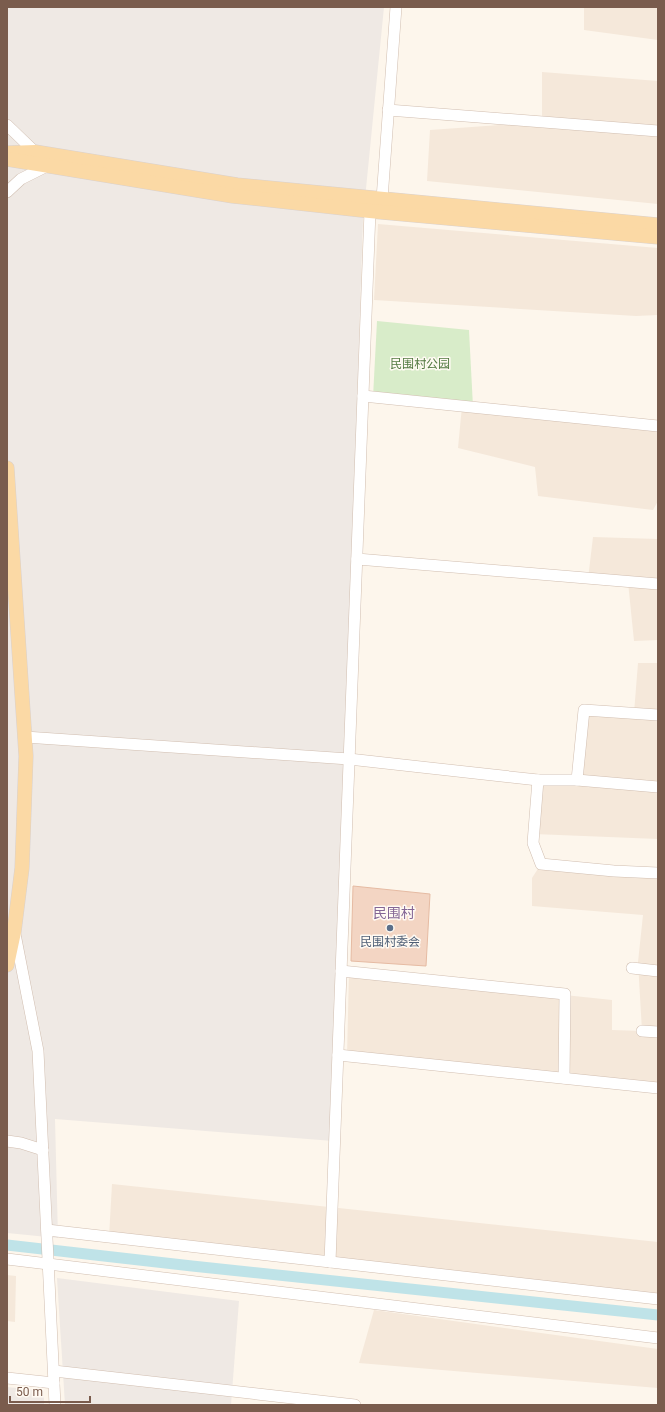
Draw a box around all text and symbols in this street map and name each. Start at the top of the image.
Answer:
park label: 民围村公园 [390,357,450,371]
district label: 民围村 [373,905,415,921]
marker: 民围村委会 [385,923,395,933]
place label: 民围村委会 [360,935,420,949]
scale bar [10,1378,90,1404]
text: 50 m [16,1385,43,1399]

